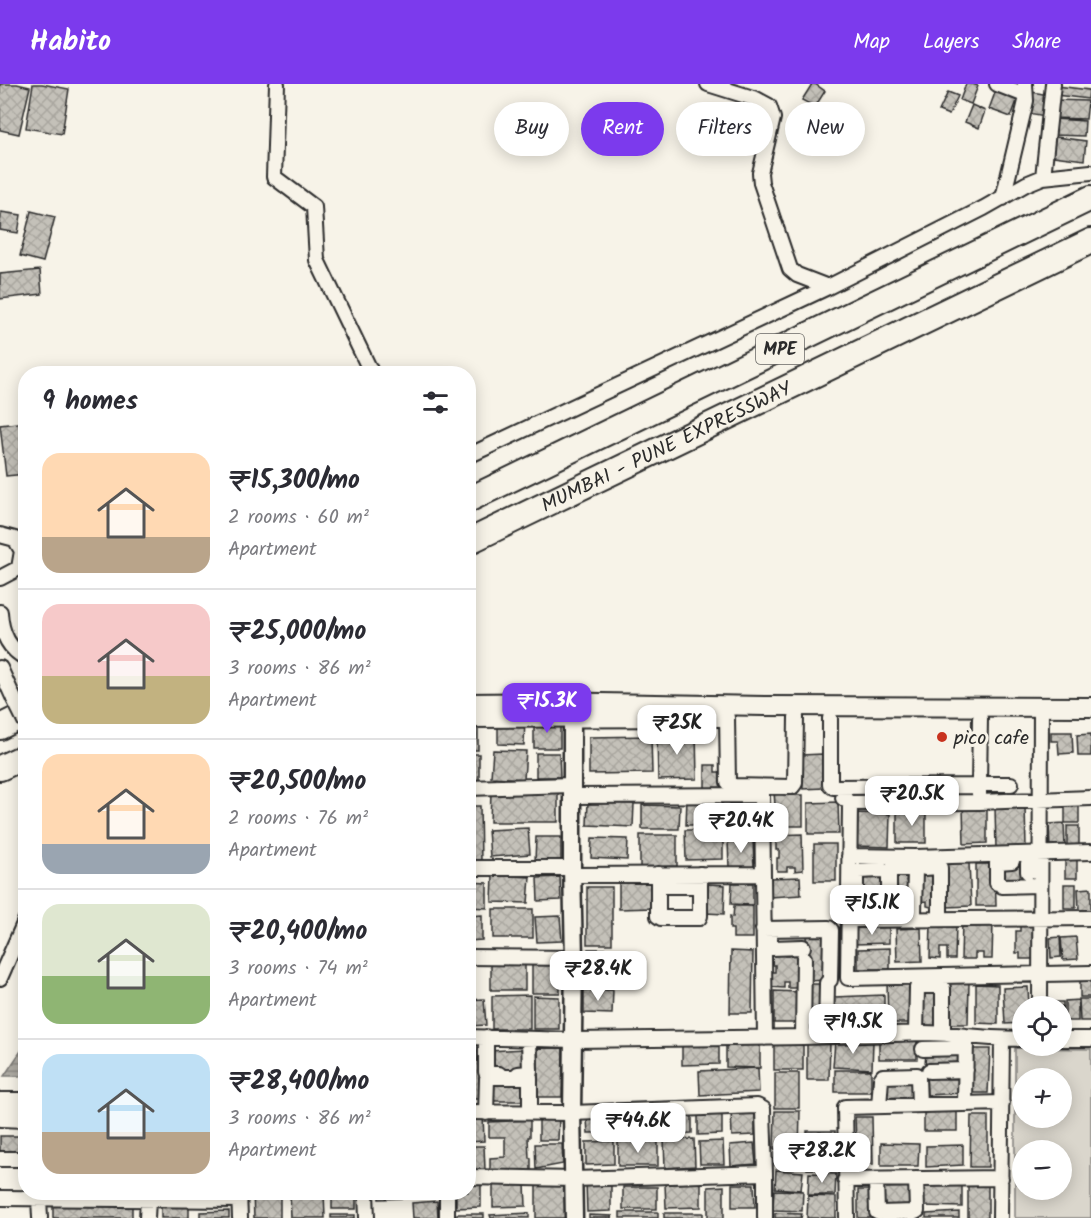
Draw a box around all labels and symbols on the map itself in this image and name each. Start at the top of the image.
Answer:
road number: MPE [756,334,804,364]
street label: MUMBAI - PUNE EXPRESSWAY [536,373,799,522]
pin: ₹15.3K [498,683,596,734]
pin: ₹25K [641,705,713,756]
place label: pico cafe [953,723,1029,755]
marker: pico cafe [935,730,949,744]
pin: ₹20.5K [863,776,961,827]
pin: ₹20.4K [692,803,790,854]
pin: ₹15.1K [823,885,921,936]
pin: ₹28.4K [549,951,647,1002]
pin: ₹19.5K [804,1004,902,1055]
pin: ₹44.6K [589,1103,687,1154]
pin: ₹28.2K [773,1133,871,1184]

